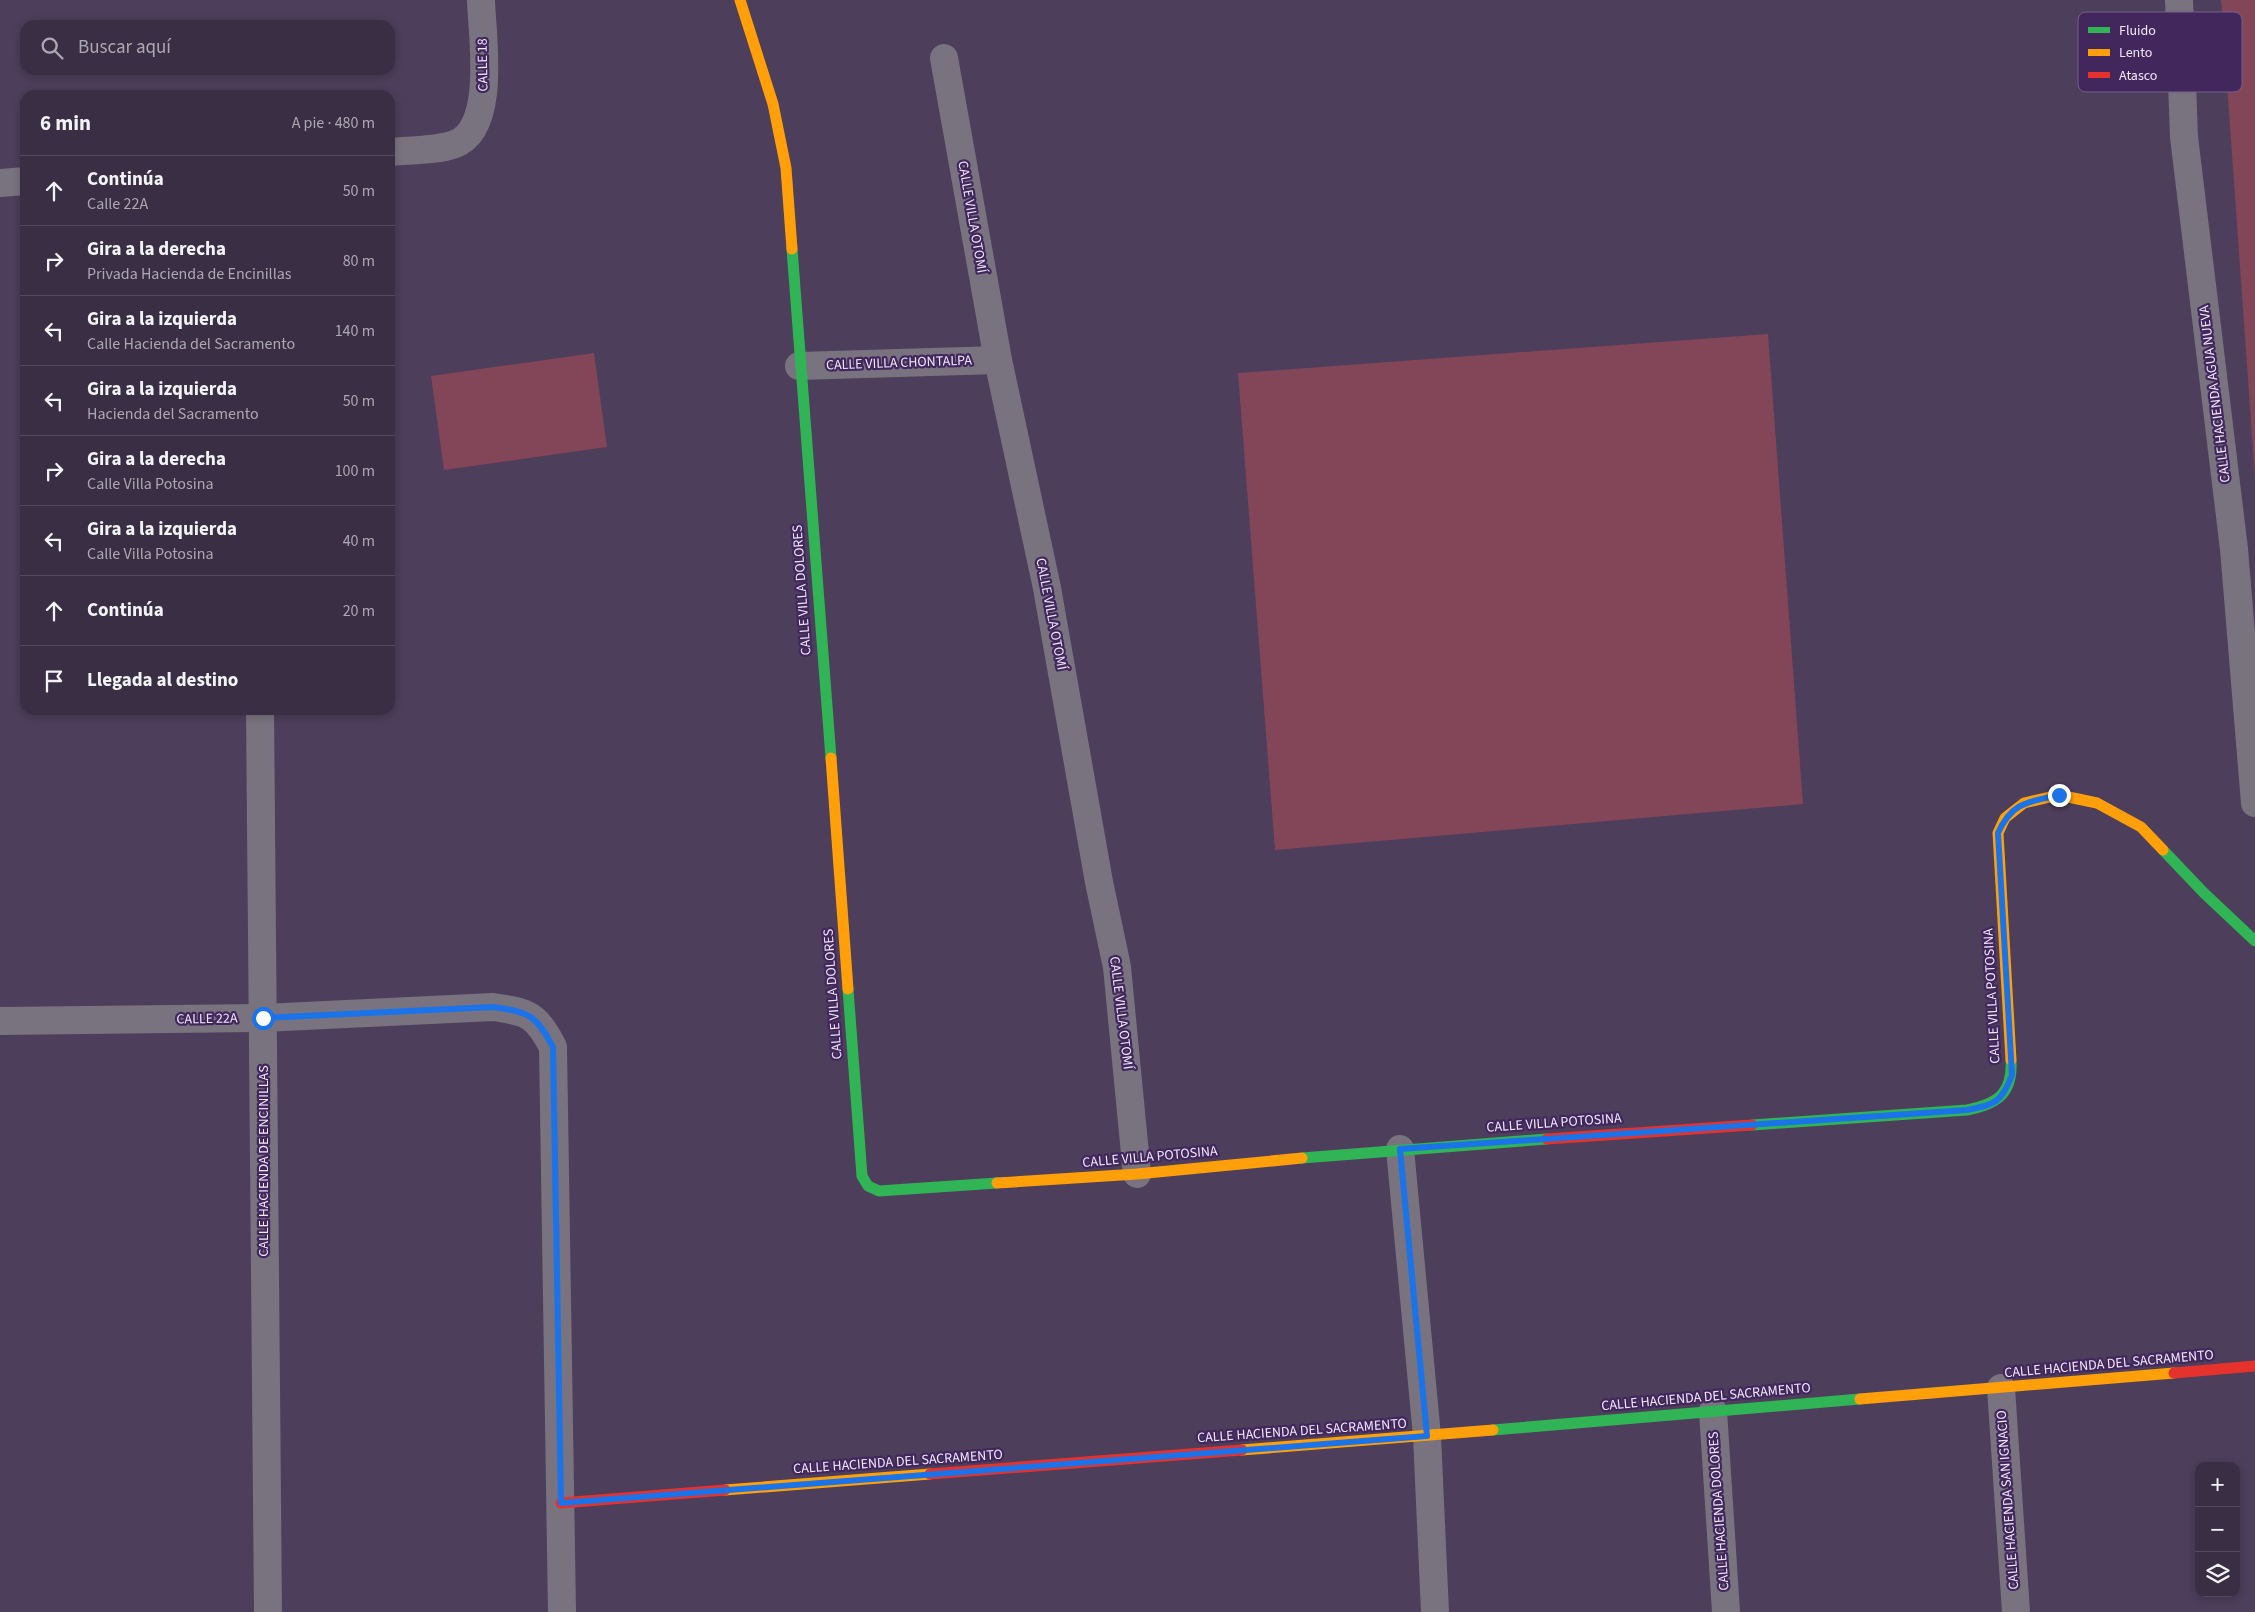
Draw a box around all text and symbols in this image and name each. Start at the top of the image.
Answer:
legend [2078,12,2242,92]
search box [20,20,395,75]
text: Fluido [2119,21,2156,41]
icon: search [38,34,66,62]
text: Buscar aquí [78,34,171,61]
street label: CALLE 18 [473,38,493,92]
text: Lento [2119,43,2152,63]
text: Atasco [2119,66,2157,86]
text: 6 min [40,108,91,138]
text: A pie · 480 m [292,112,375,134]
street label: CALLE VILLA OTOMÍ [952,159,992,276]
text: Continúa [87,166,164,193]
icon: ahead [40,177,68,205]
text: 50 m [343,180,375,202]
text: Calle 22A [87,193,148,215]
text: Gira a la derecha [87,236,226,263]
icon: right [40,247,68,275]
text: 80 m [343,250,375,272]
text: Privada Hacienda de Encinillas [87,263,292,285]
street label: CALLE HACIENDA AGUA NUEVA [2194,304,2236,484]
text: Gira a la izquierda [87,306,237,333]
icon: left [40,317,68,345]
text: 140 m [335,320,375,342]
text: Calle Hacienda del Sacramento [87,333,295,355]
street label: CALLE VILLA CHONTALPA [826,350,973,376]
text: Gira a la izquierda [87,376,237,403]
icon: left [40,387,68,415]
text: 50 m [343,390,375,412]
text: Hacienda del Sacramento [87,403,259,425]
text: Gira a la derecha [87,446,226,473]
icon: right [40,457,68,485]
text: 100 m [335,460,375,482]
text: Calle Villa Potosina [87,473,213,495]
text: Gira a la izquierda [87,516,237,543]
street label: CALLE VILLA DOLORES [787,524,817,656]
icon: left [40,527,68,555]
text: 40 m [343,530,375,552]
text: Calle Villa Potosina [87,543,213,565]
street label: CALLE VILLA OTOMÍ [1030,556,1072,673]
icon: ahead [40,597,68,625]
text: Continúa [87,597,164,624]
text: 20 m [343,600,375,622]
icon: arrive [40,667,68,695]
text: Llegada al destino [87,667,238,694]
route end [2048,784,2071,807]
street label: CALLE VILLA POTOSINA [1978,927,2006,1064]
street label: CALLE VILLA DOLORES [818,928,848,1060]
street label: CALLE VILLA OTOMÍ [1104,955,1138,1072]
route start [252,1007,275,1030]
street label: CALLE 22A [176,1008,238,1030]
street label: CALLE HACIENDA DE ENCINILLAS [254,1065,274,1257]
street label: CALLE VILLA POTOSINA [1486,1108,1623,1138]
street label: CALLE VILLA POTOSINA [1082,1141,1219,1173]
street label: CALLE HACIENDA DEL SACRAMENTO [2003,1345,2215,1383]
street label: CALLE HACIENDA DEL SACRAMENTO [1600,1378,1812,1416]
street label: CALLE HACIENDA SAN IGNACIO [1992,1410,2024,1590]
street label: CALLE HACIENDA DEL SACRAMENTO [1197,1414,1407,1448]
street label: CALLE HACIENDA DOLORES [1703,1431,1735,1591]
street label: CALLE HACIENDA DEL SACRAMENTO [793,1445,1003,1479]
map controls [2195,1462,2240,1597]
button: + [2195,1462,2240,1507]
button: − [2195,1507,2240,1552]
button: layers [2195,1552,2240,1597]

